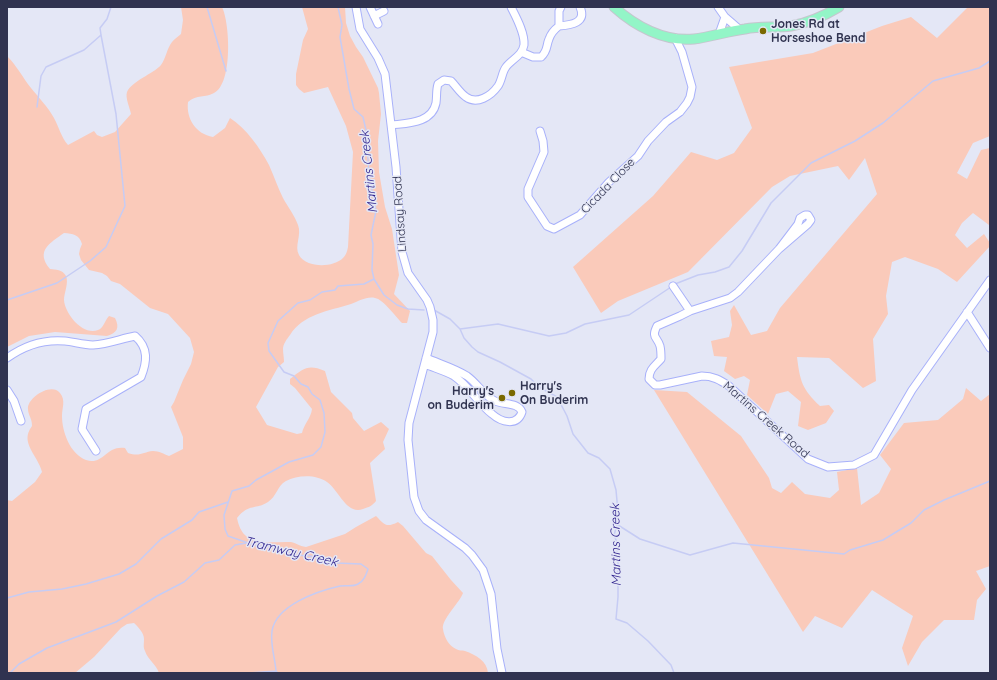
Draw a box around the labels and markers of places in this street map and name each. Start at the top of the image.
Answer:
place label: Jones Rd at Horseshoe Bend [771,17,866,45]
marker: Jones Rd at Horseshoe Bend [758,26,768,36]
place label: Harry's On Buderim [520,379,588,407]
place label: Harry's on Buderim [427,384,494,412]
marker: Harry's On Buderim [507,388,517,398]
marker: Harry's on Buderim [497,393,507,403]

